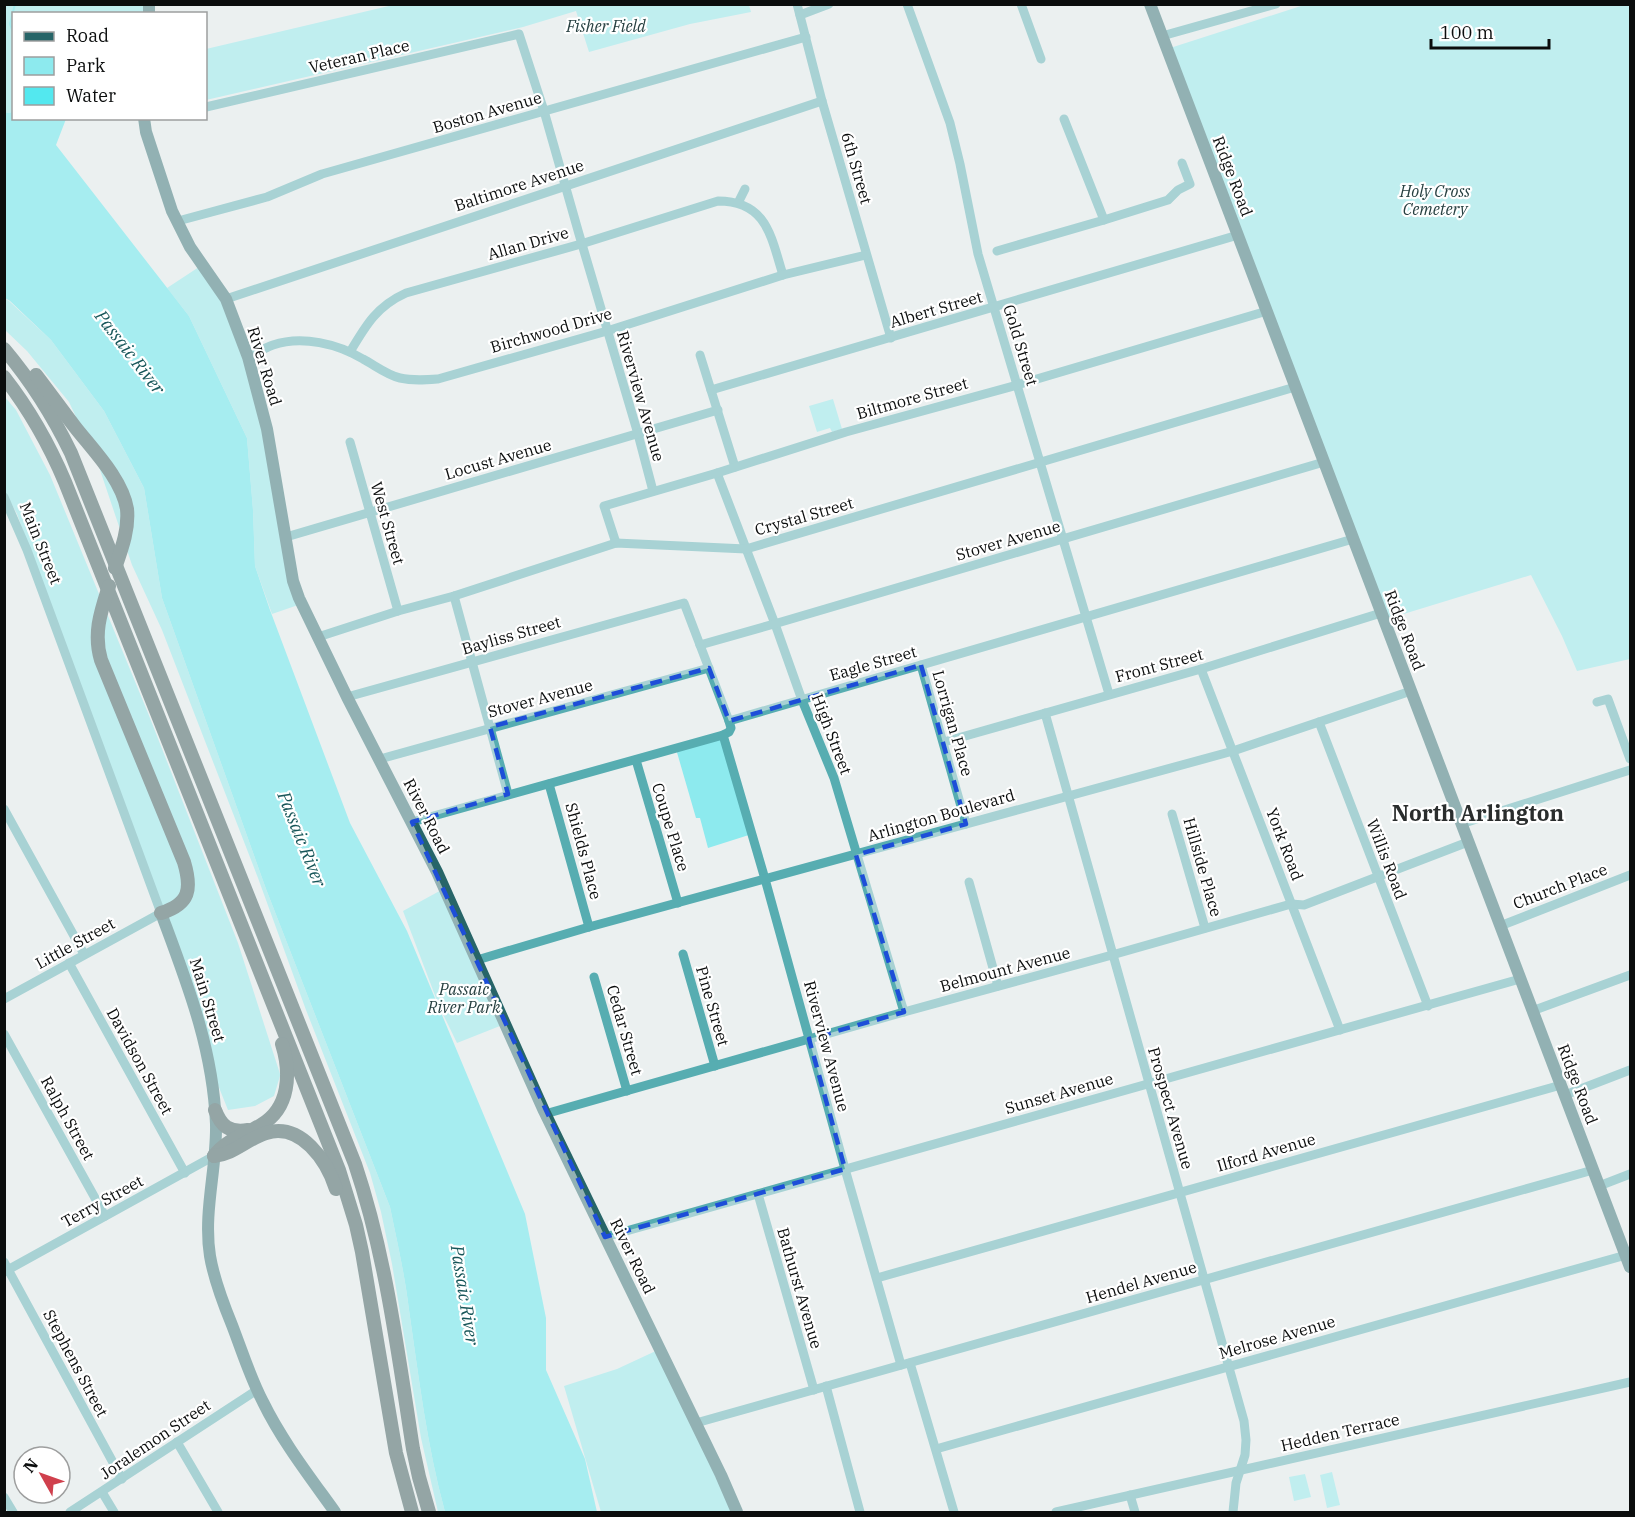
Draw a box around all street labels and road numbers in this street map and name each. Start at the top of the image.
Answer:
street label: Veteran Place [307,35,411,77]
street label: Boston Avenue [430,87,544,137]
street label: 6th Street [837,130,877,207]
street label: Ridge Road [1209,133,1258,219]
street label: Baltimore Avenue [452,155,586,215]
street label: Allan Drive [485,222,571,264]
street label: Albert Street [887,286,985,332]
street label: Gold Street [999,302,1043,388]
street label: Birchwood Drive [488,303,614,357]
street label: River Road [243,324,287,408]
street label: Riverview Avenue [613,328,669,464]
street label: Biltmore Street [854,372,970,423]
street label: Locust Avenue [442,434,554,484]
street label: West Street [367,479,409,567]
street label: Crystal Street [752,492,856,540]
street label: Main Street [16,499,67,587]
street label: Stover Avenue [953,516,1063,564]
street label: Ridge Road [1381,587,1430,673]
street label: Bayliss Street [459,611,563,659]
street label: Eagle Street [827,641,919,685]
street label: Front Street [1113,644,1206,686]
street label: Lorrigan Place [928,668,978,778]
street label: Stover Avenue [485,674,595,722]
street label: High Street [807,691,857,778]
street label: River Road [400,775,455,857]
street label: Coupe Place [648,780,694,874]
street label: Arlington Boulevard [865,784,1017,846]
street label: Shields Place [561,800,607,902]
street label: York Road [1262,805,1308,883]
street label: Hillside Place [1179,815,1227,919]
street label: Willis Road [1363,816,1412,902]
street label: Church Place [1510,859,1610,913]
street label: Little Street [32,913,119,973]
street label: Belmount Avenue [938,942,1072,996]
street label: Main Street [186,956,230,1045]
street label: Pine Street [692,964,734,1049]
street label: Riverview Avenue [800,978,854,1114]
street label: Cedar Street [603,982,648,1078]
street label: Davidson Street [102,1004,178,1118]
street label: Ridge Road [1554,1041,1603,1127]
street label: Prospect Avenue [1144,1045,1198,1171]
street label: Sunset Avenue [1003,1068,1115,1118]
street label: Ralph Street [37,1073,99,1164]
street label: Ilford Avenue [1214,1128,1318,1176]
street label: Terry Street [58,1170,147,1232]
street label: River Road [606,1215,660,1297]
street label: Bathurst Avenue [773,1225,827,1351]
street label: Hendel Avenue [1083,1257,1199,1307]
street label: Stephens Street [39,1306,113,1420]
street label: Melrose Avenue [1217,1311,1337,1363]
street label: Joralemon Street [96,1395,214,1483]
street label: Hedden Terrace [1279,1409,1401,1455]

